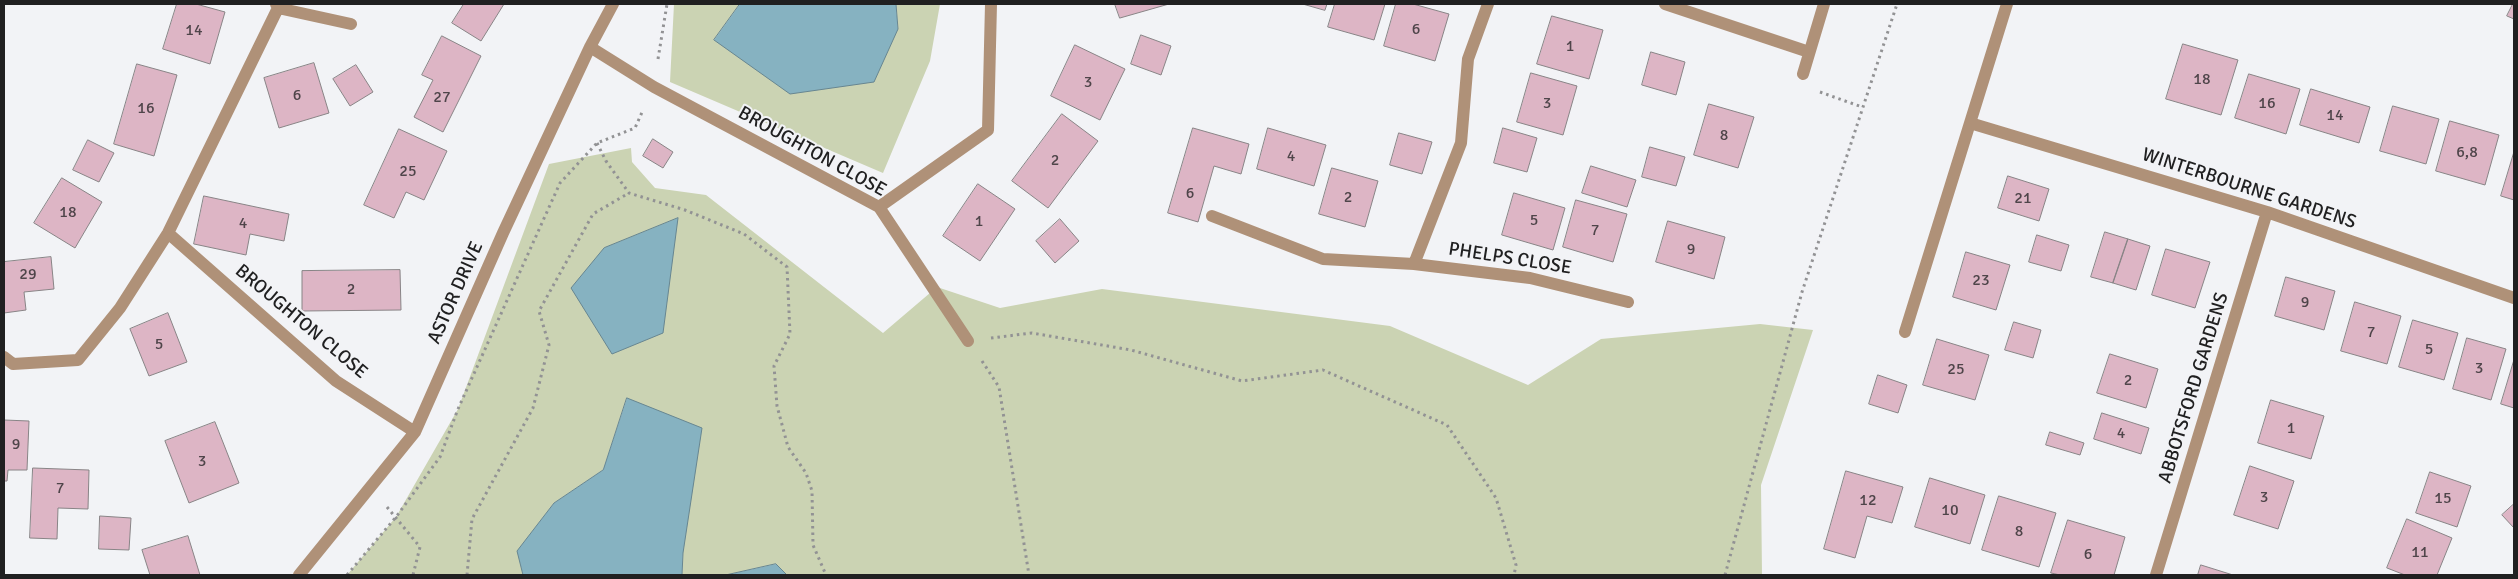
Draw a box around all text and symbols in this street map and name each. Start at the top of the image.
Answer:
house number: 6 [1412,20,1420,40]
house number: 14 [185,21,203,41]
house number: 1 [1566,37,1574,57]
house number: 18 [2193,70,2211,90]
house number: 3 [1084,73,1092,93]
house number: 6 [293,86,301,106]
house number: 27 [433,88,451,108]
house number: 3 [1543,94,1551,114]
house number: 16 [2258,94,2276,114]
house number: 16 [137,99,155,119]
street label: BROUGHTON CLOSE [734,102,890,202]
house number: 14 [2326,106,2344,126]
house number: 8 [1720,126,1728,146]
house number: 6,8 [2456,143,2478,163]
street label: WINTERBOURNE GARDENS [2139,144,2359,234]
house number: 4 [1287,147,1295,167]
house number: 2 [1051,151,1059,171]
house number: 25 [399,162,417,182]
house number: 6 [1186,184,1194,204]
house number: 2 [1344,188,1352,208]
house number: 21 [2014,189,2032,209]
house number: 18 [59,203,77,223]
house number: 5 [1530,211,1538,231]
house number: 1 [975,212,983,232]
house number: 4 [239,214,247,234]
house number: 7 [1591,221,1599,241]
street label: ASTOR DRIVE [423,238,489,348]
street label: PHELPS CLOSE [1447,238,1573,280]
house number: 9 [1687,240,1695,260]
street label: BROUGHTON CLOSE [230,260,372,384]
house number: 29 [19,265,37,285]
house number: 23 [1972,271,1990,291]
house number: 2 [347,280,355,300]
street label: ABBOTSFORD GARDENS [2154,290,2234,486]
house number: 9 [2301,293,2309,313]
house number: 7 [2367,323,2375,343]
house number: 5 [155,335,163,355]
house number: 5 [2425,340,2433,360]
house number: 3 [2475,359,2483,379]
house number: 25 [1947,360,1965,380]
house number: 2 [2124,371,2132,391]
house number: 1 [2287,419,2295,439]
house number: 4 [2117,424,2125,444]
house number: 9 [12,435,20,455]
house number: 3 [198,452,206,472]
house number: 7 [56,479,64,499]
house number: 3 [2260,488,2268,508]
house number: 15 [2434,489,2452,509]
house number: 12 [1859,491,1877,511]
house number: 10 [1941,501,1959,521]
house number: 8 [2015,522,2023,542]
house number: 11 [2411,543,2429,563]
house number: 6 [2084,545,2092,565]

